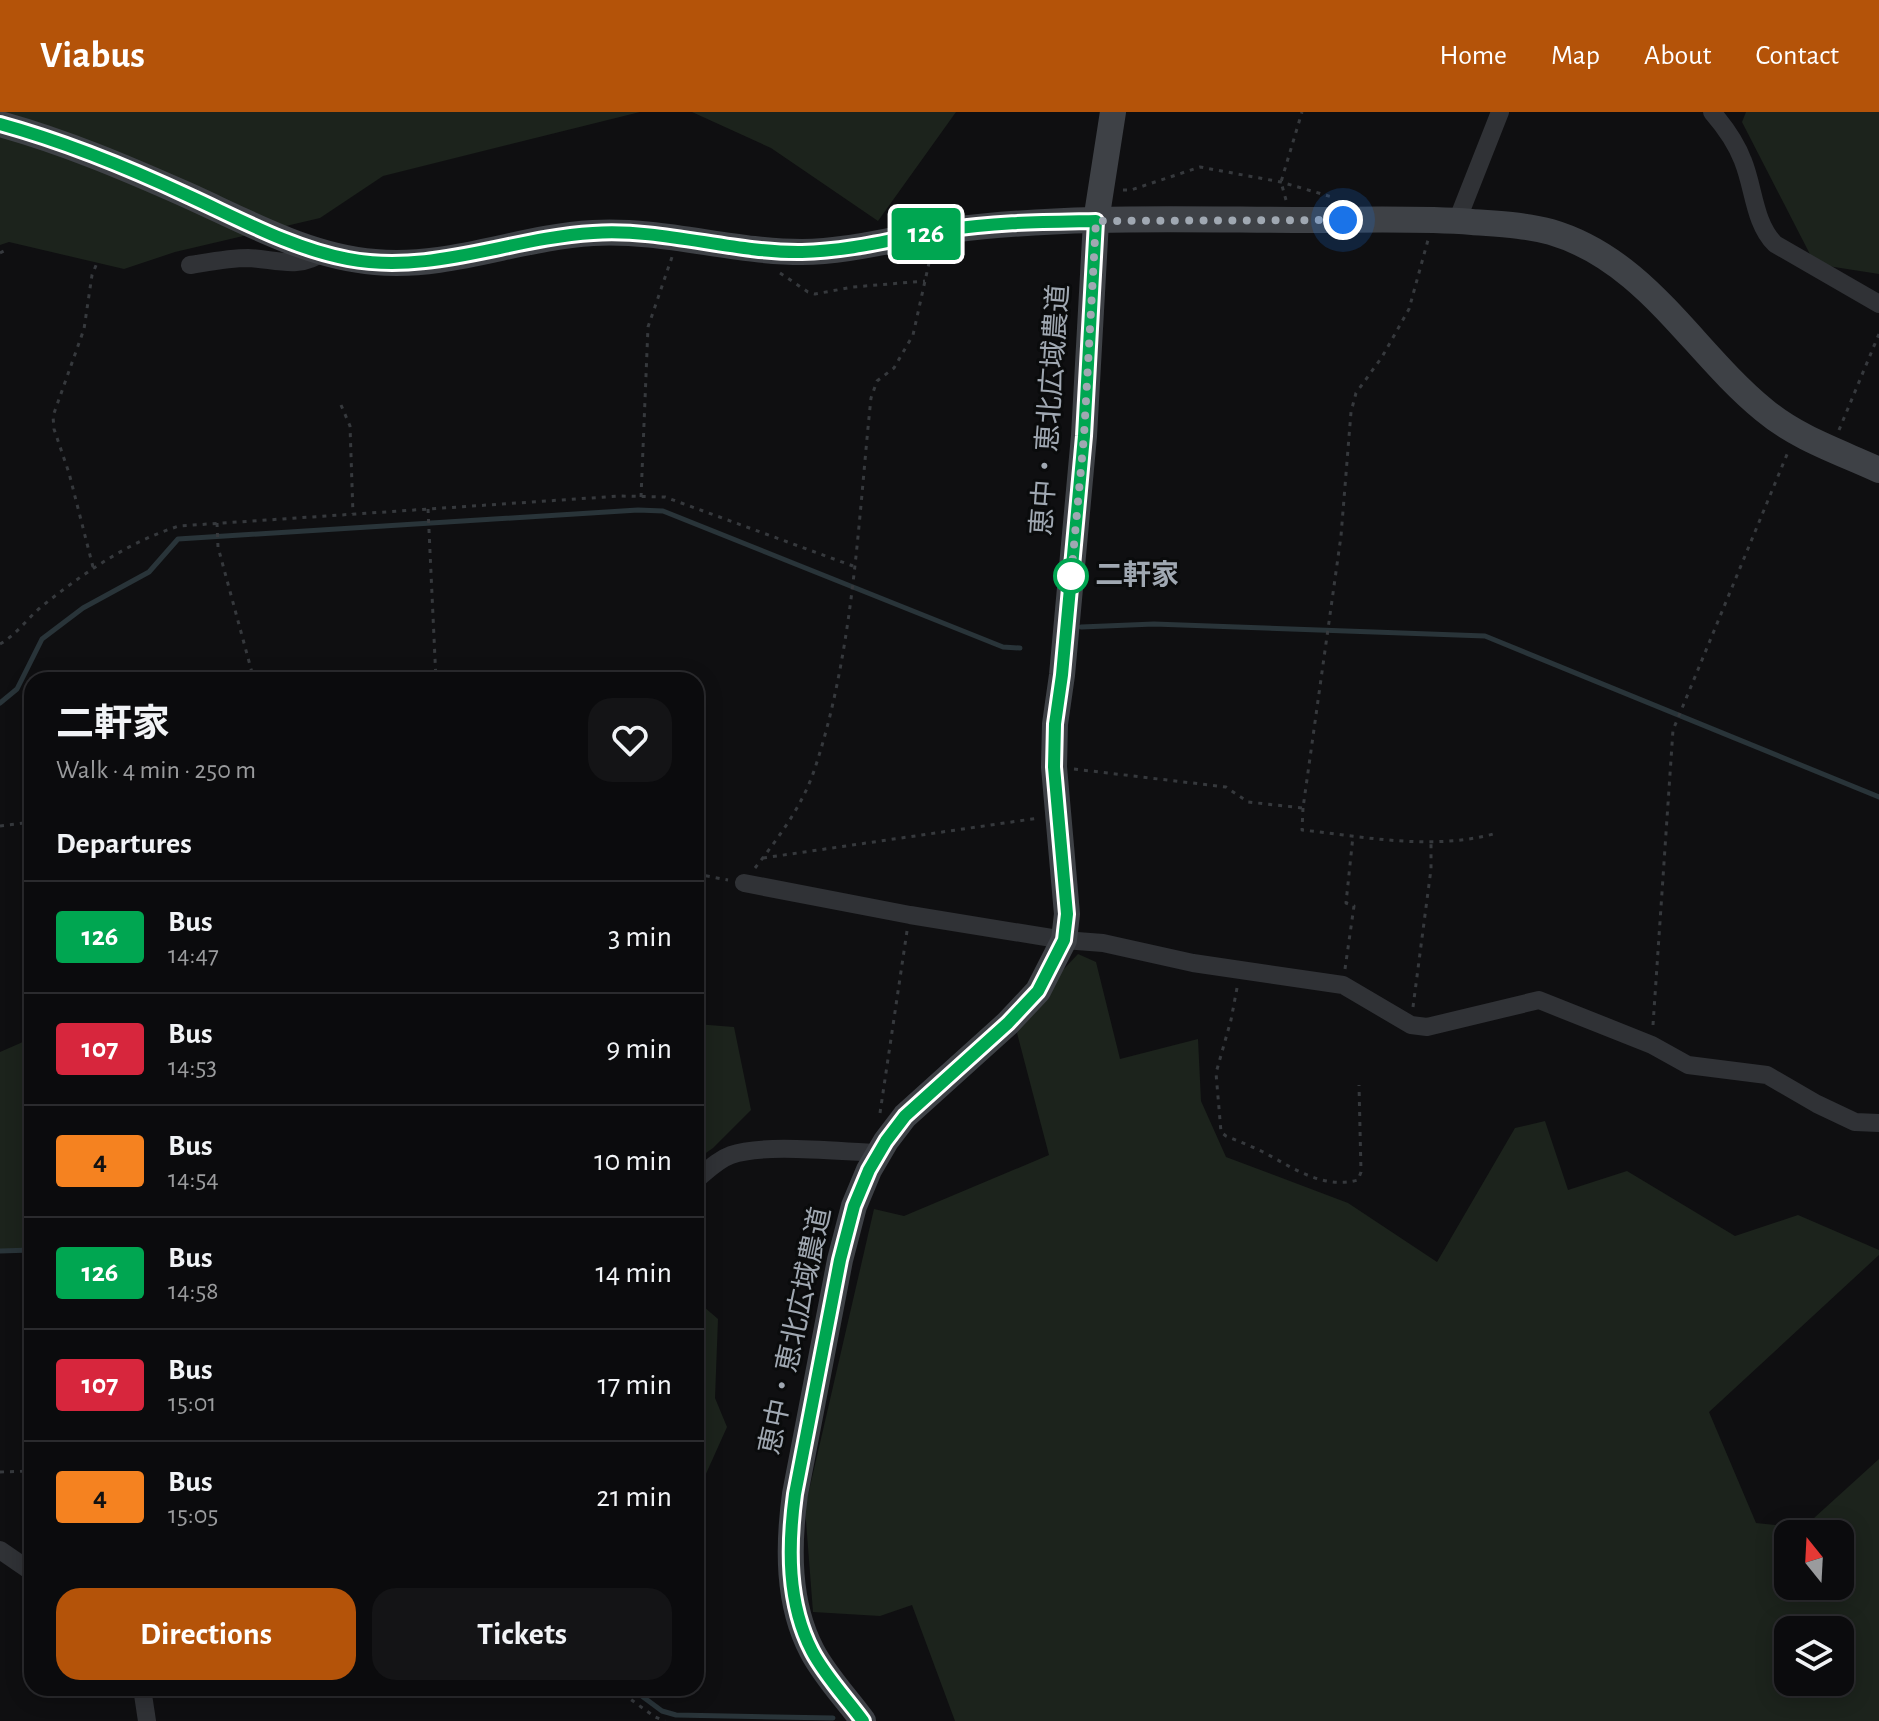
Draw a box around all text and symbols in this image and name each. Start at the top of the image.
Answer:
text: Viabus [40,37,145,75]
text: Home [1440,42,1507,70]
text: Map [1551,42,1600,70]
text: About [1644,42,1712,70]
text: Contact [1756,42,1839,70]
your location [1323,200,1363,240]
line badge: 126 [880,208,972,260]
text: 126 [908,220,944,248]
street label: 恵中・恵北広域農道 [1026,283,1074,537]
marker: 二軒家 [1054,559,1088,593]
place label: 二軒家 [1095,560,1179,590]
button: heart [588,698,672,782]
text: 二軒家 [56,706,170,744]
text: Walk · 4 min · 250 m [56,757,256,783]
text: Departures [56,829,192,859]
text: Bus [168,907,213,937]
text: 3 min [608,922,672,952]
text: 126 [82,923,118,951]
text: 14:47 [168,942,219,968]
text: Bus [168,1019,213,1049]
text: 9 min [606,1034,672,1064]
text: 107 [82,1035,118,1063]
text: 14:53 [168,1054,217,1080]
text: Bus [168,1131,213,1161]
text: 10 min [594,1146,672,1176]
text: 4 [93,1147,107,1175]
text: 14:54 [168,1166,219,1192]
street label: 恵中・恵北広域農道 [754,1204,836,1457]
text: Bus [168,1243,213,1273]
text: 14 min [596,1258,672,1288]
text: 126 [82,1259,118,1287]
text: 14:58 [168,1278,219,1304]
text: Bus [168,1355,213,1385]
text: 17 min [597,1370,672,1400]
text: 107 [82,1371,118,1399]
text: 15:01 [168,1390,216,1416]
text: Bus [168,1467,213,1497]
text: 21 min [596,1482,672,1512]
text: 4 [93,1483,107,1511]
text: 15:05 [168,1502,218,1528]
north arrow [1774,1520,1854,1600]
map controls [1774,1520,1854,1696]
button: Directions [56,1588,356,1680]
button: Tickets [372,1588,672,1680]
button: layers [1774,1616,1854,1696]

